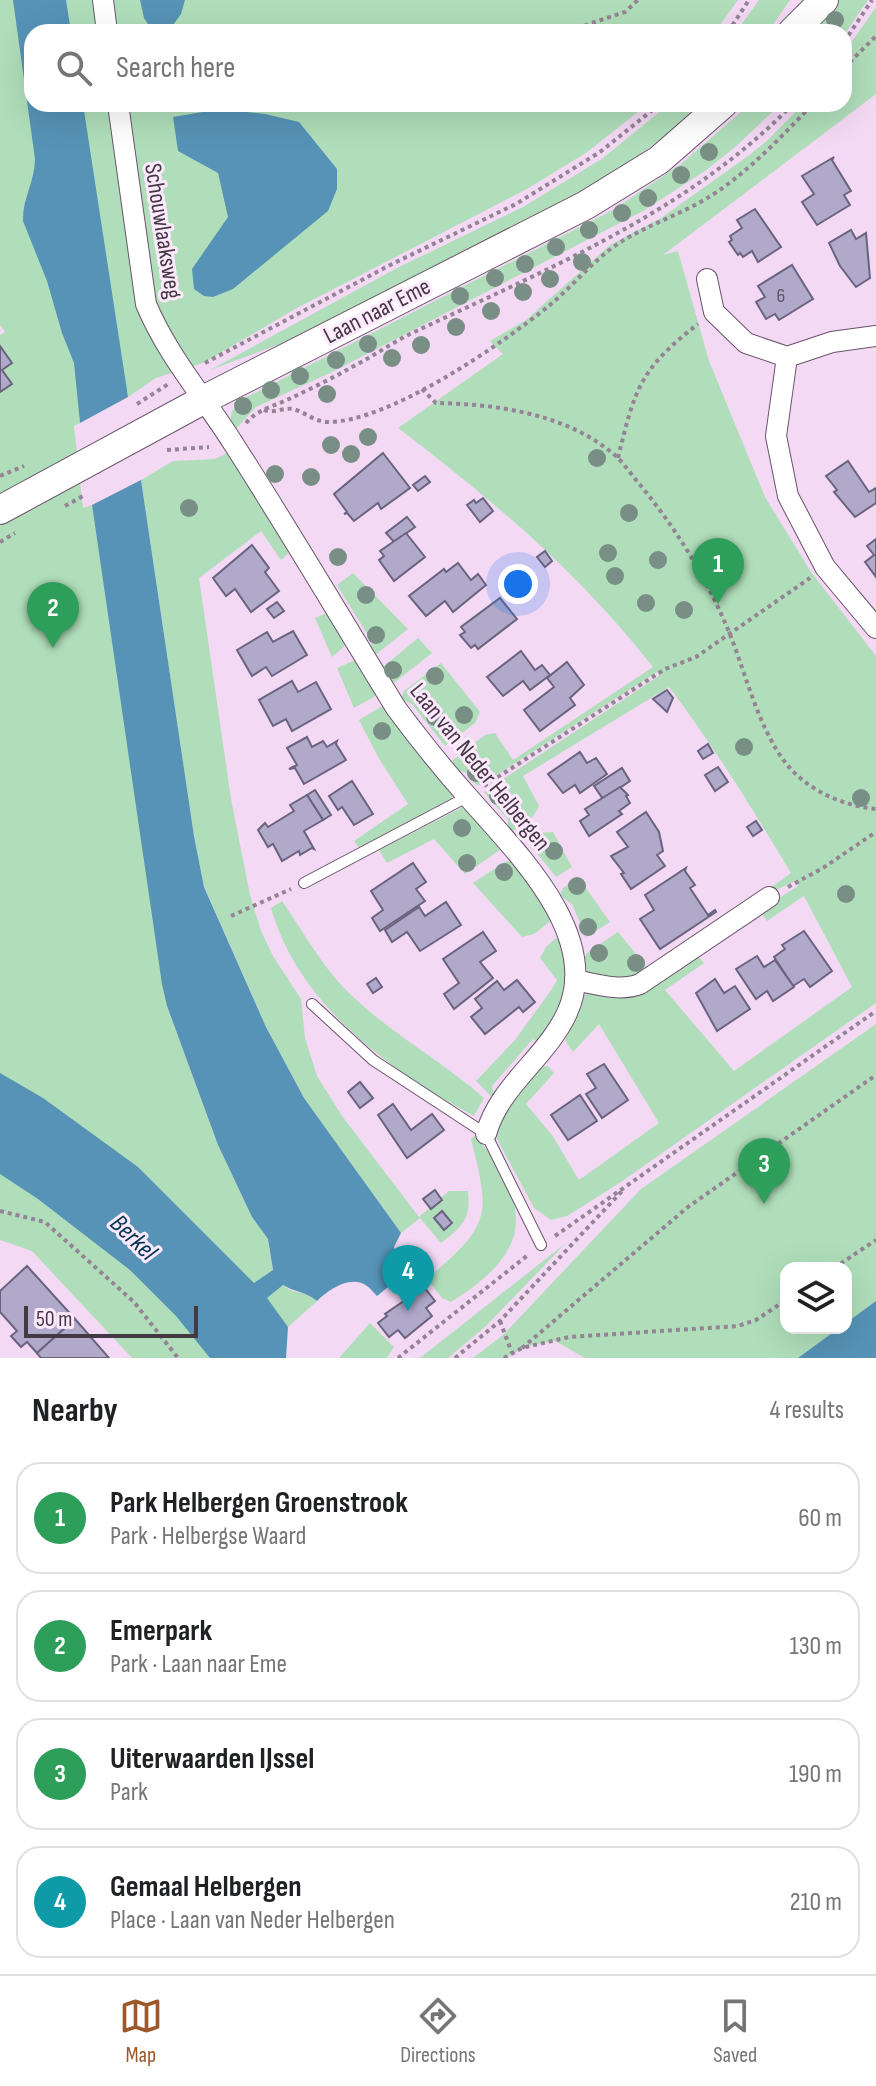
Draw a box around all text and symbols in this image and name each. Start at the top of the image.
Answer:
search box [24,24,852,112]
icon: search [52,46,96,90]
text: Search here [116,50,235,86]
street label: Schouwlaaksweg [138,161,188,301]
street label: Laan naar Eme [319,272,435,350]
house number: 6 [777,284,785,308]
pin: 1 [692,538,744,604]
your location [498,564,538,604]
pin: 2 [27,582,79,648]
street label: Laan van Neder Helbergen [403,677,557,857]
pin: 3 [738,1138,790,1204]
water label: Berkel [103,1208,164,1268]
pin: 4 [382,1245,434,1311]
map controls [780,1262,852,1334]
button: layers [780,1262,852,1334]
scale bar [24,1302,198,1338]
text: 50 m [36,1306,72,1333]
text: Nearby [32,1390,118,1431]
text: 4 results [769,1395,844,1426]
text: Park Helbergen Groenstrook [110,1485,408,1521]
text: 1 [55,1503,65,1534]
text: 60 m [798,1503,842,1534]
text: Park · Helbergse Waard [110,1521,306,1552]
text: Emerpark [110,1613,212,1649]
text: 2 [54,1631,66,1662]
text: 130 m [790,1631,842,1662]
text: Park · Laan naar Eme [110,1649,287,1680]
text: Uiterwaarden IJssel [110,1741,314,1777]
text: 3 [54,1759,66,1790]
text: 190 m [789,1759,842,1790]
text: Park [110,1777,148,1808]
text: Gemaal Helbergen [110,1869,302,1905]
text: 4 [54,1887,66,1918]
text: 210 m [790,1887,842,1918]
text: Place · Laan van Neder Helbergen [110,1905,395,1936]
tab: Map [119,1994,163,2069]
tab: Directions [400,1994,476,2069]
tab: Saved [713,1994,757,2069]

